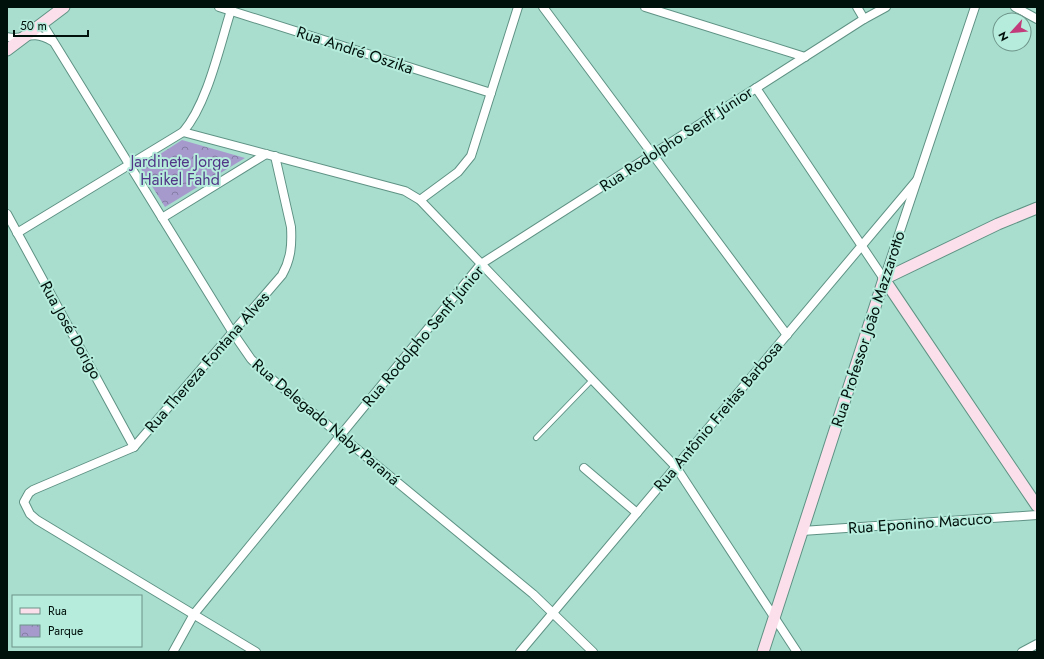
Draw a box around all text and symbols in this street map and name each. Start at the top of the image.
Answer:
scale bar [14,12,88,38]
north arrow [992,12,1032,52]
text: 50 m [20,17,47,35]
street label: Rua André Oszika [294,20,416,80]
text: N [994,29,1012,44]
street label: Rua Rodolpho Senff Júnior [595,80,758,197]
park label: Jardinete Jorge Haikel Fahd [128,150,230,191]
street label: Rua Professor João Mazzarotto [825,228,911,430]
street label: Rua Rodolpho Senff Júnior [357,260,490,412]
street label: Rua José Dorigo [35,277,108,383]
street label: Rua Thereza Fontana Alves [139,287,275,437]
street label: Rua Antônio Freitas Barbosa [648,336,788,496]
street label: Rua Delegado Naby Paraná [247,353,405,491]
street label: Rua Eponino Macuco [847,506,993,539]
legend [12,595,142,647]
text: Rua [48,602,67,620]
text: Parque [48,622,83,640]

